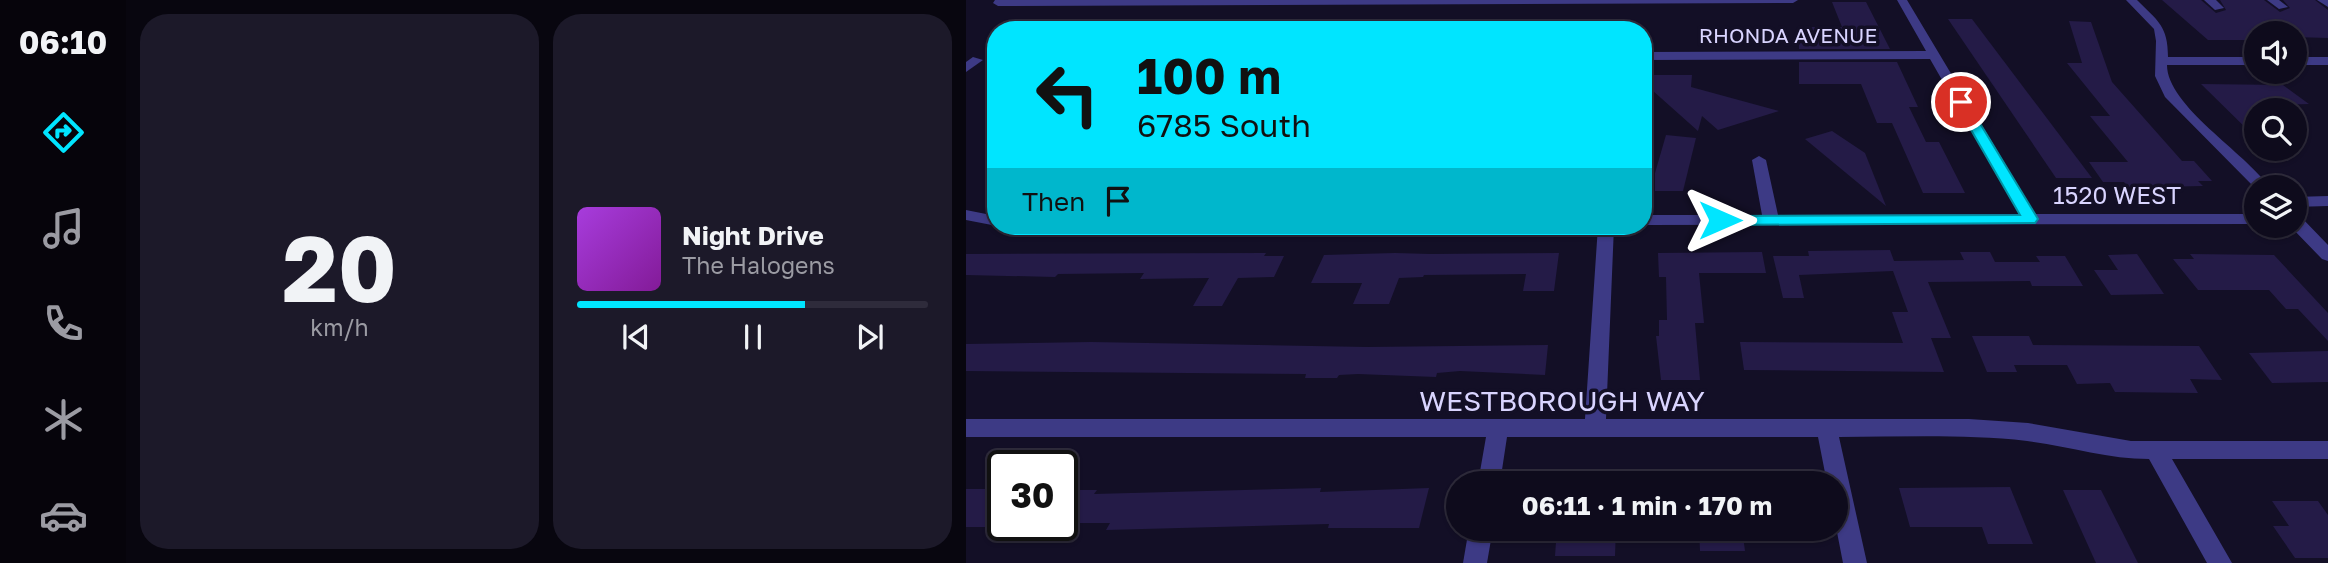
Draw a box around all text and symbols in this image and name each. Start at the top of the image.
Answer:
map controls [2244,21,2307,238]
button: sound [2244,21,2307,84]
street label: RHONDA AVENUE [1699,22,1877,48]
text: 06:10 [19,23,107,61]
text: 100 m [1137,46,1281,105]
icon: left [1022,49,1113,140]
pin [1931,72,1991,132]
icon: arrive [1942,83,1980,121]
button: search [2244,98,2307,161]
text: 6785 South [1137,106,1311,144]
icon: directions [39,108,88,157]
button: layers [2244,175,2307,238]
street label: 1520 WEST [2053,180,2181,209]
icon: arrive [1099,182,1137,220]
position arrow [1683,183,1757,257]
text: Then [1022,186,1085,217]
icon: music [39,204,88,253]
text: 20 [282,213,397,322]
text: Night Drive [682,220,824,251]
text: The Halogens [682,251,835,279]
icon: phone [39,299,88,348]
text: km/h [310,313,369,341]
icon: previous [617,318,655,356]
icon: pause [734,318,772,356]
icon: next [851,318,889,356]
street label: WESTBOROUGH WAY [1419,384,1705,417]
icon: climate [39,395,88,444]
speed limit sign: 30 [987,450,1078,541]
text: 06:11 · 1 min · 170 m [1522,490,1772,521]
icon: car [39,491,88,540]

